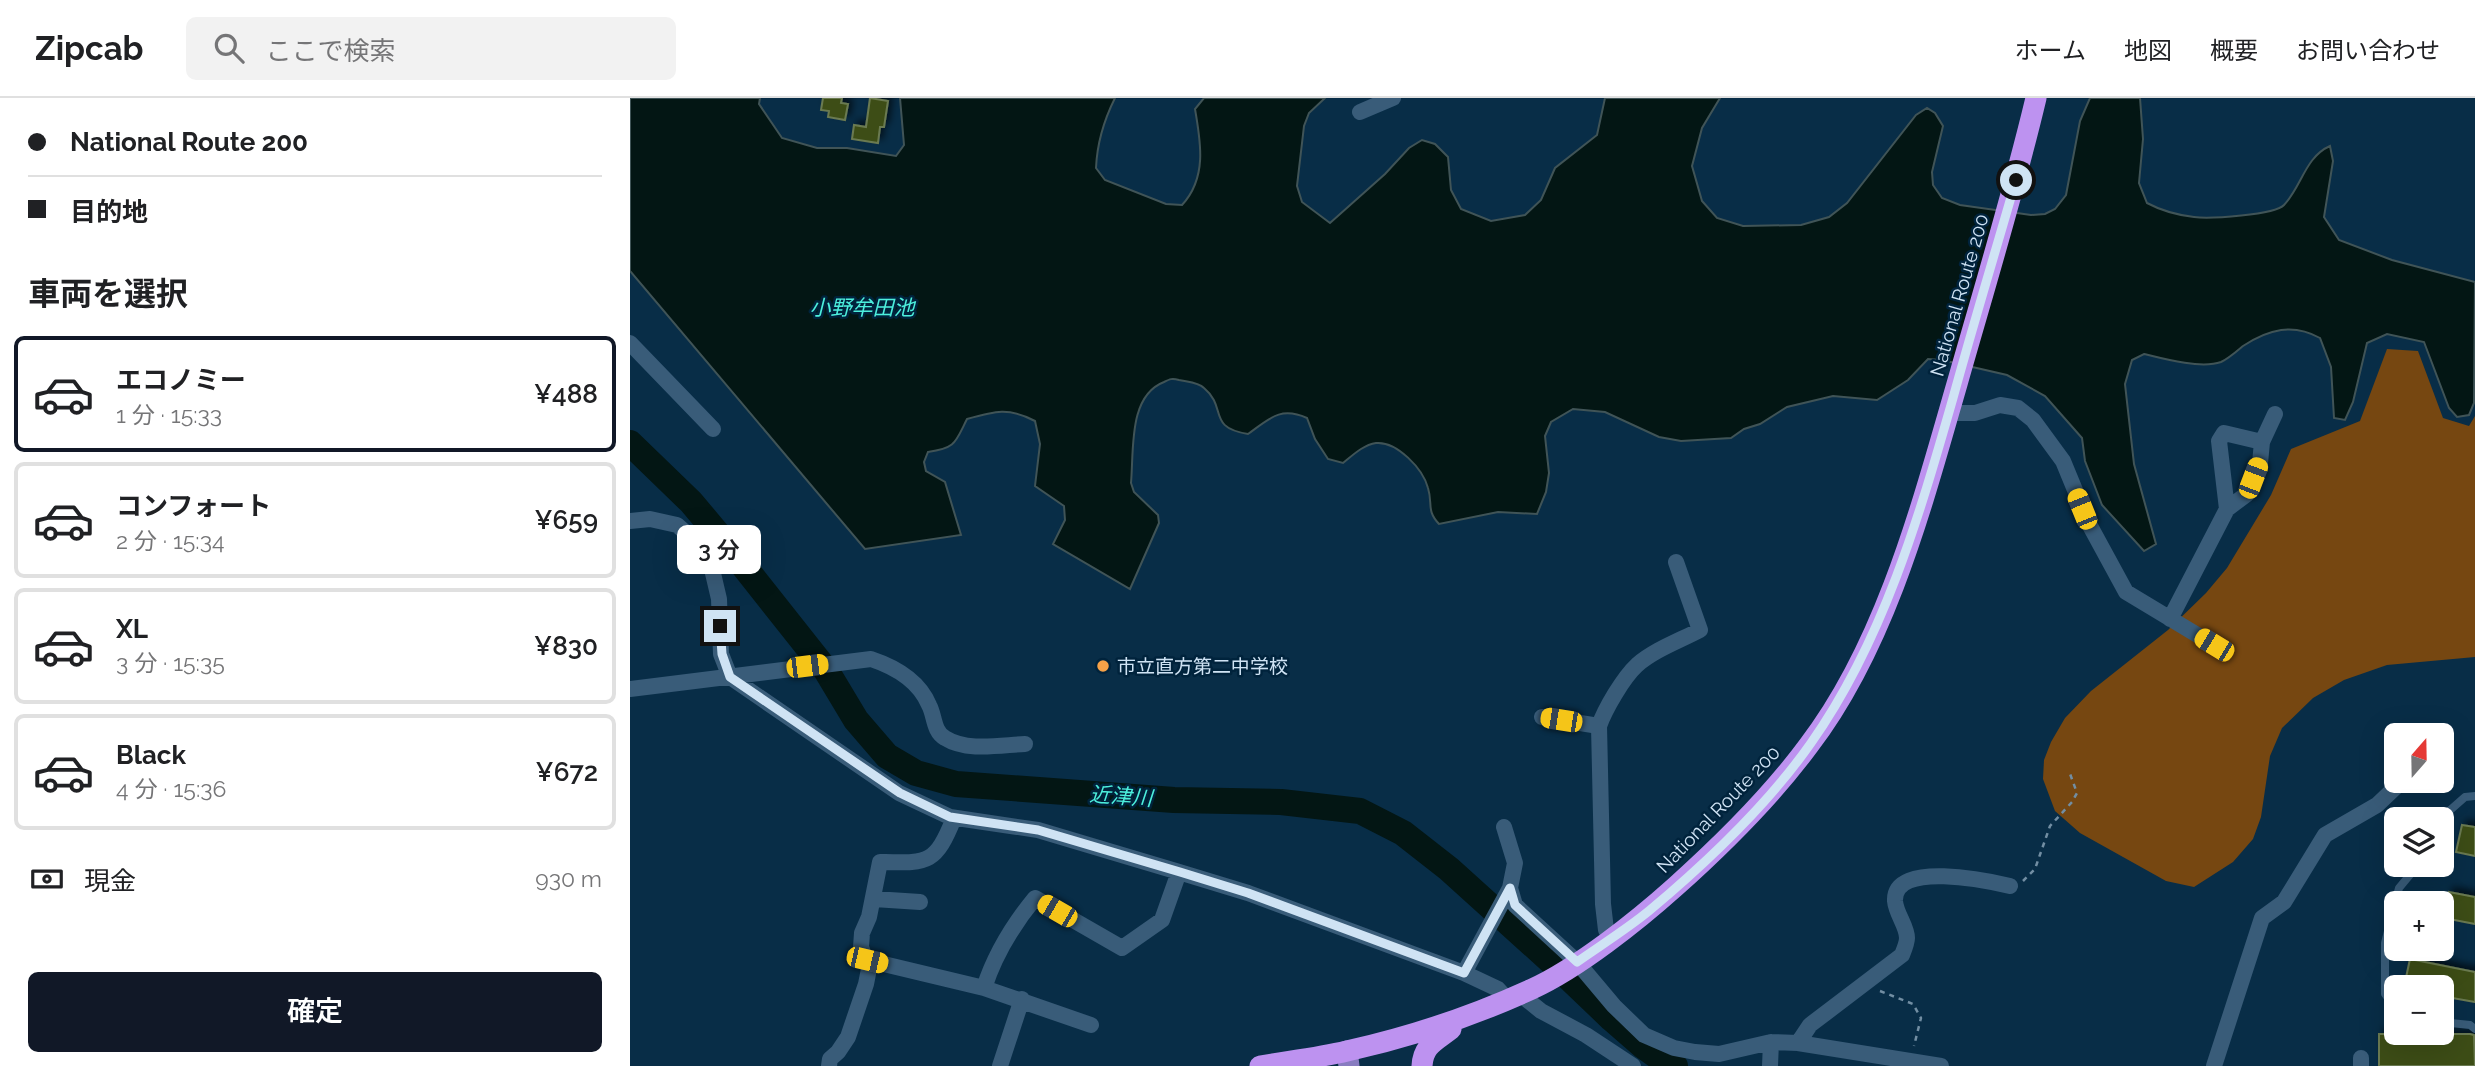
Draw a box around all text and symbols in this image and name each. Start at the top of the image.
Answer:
search box [186,17,676,80]
text: Zipcab [35,29,144,68]
icon: search [210,29,248,67]
text: ここで検索 [266,36,396,66]
text: ホーム [2015,36,2086,65]
text: 地図 [2124,36,2172,65]
text: 概要 [2210,36,2258,65]
text: お問い合わせ [2296,36,2440,65]
text: National Route 200 [70,127,308,157]
route start [2000,164,2032,196]
text: 目的地 [70,197,148,227]
street label: National Route 200 [1925,211,1993,379]
text: 車両を選択 [28,275,188,312]
water label: 小野牟田池 [810,295,916,320]
icon: car [32,363,95,426]
text: エコノミー [116,365,246,395]
text: ¥488 [534,379,598,409]
text: 1 分 · 15:33 [116,401,222,428]
car [2236,455,2271,501]
car [2065,486,2100,532]
icon: car [32,489,95,552]
text: コンフォート [116,491,271,521]
text: ¥659 [534,505,598,535]
callout: 3 分 [678,524,762,574]
text: 2 分 · 15:34 [116,527,224,554]
text: 3 分 [698,536,740,563]
route end [704,610,736,642]
text: XL [116,614,148,644]
icon: car [32,615,95,678]
car [2191,625,2238,665]
text: ¥830 [534,631,598,661]
text: 3 分 · 15:35 [116,649,225,676]
car [785,653,830,679]
place label: 市立直方第二中学校 [1117,655,1288,677]
marker: 市立直方第二中学校 [1095,658,1111,674]
car [1539,706,1584,734]
north arrow [2384,723,2454,793]
map controls [2384,723,2454,1045]
text: Black [116,740,186,770]
icon: car [32,741,95,804]
street label: National Route 200 [1652,741,1784,877]
text: ¥672 [536,757,598,787]
text: 4 分 · 15:36 [116,775,226,802]
water label: 近津川 [1089,781,1155,811]
button: layers [2384,807,2454,877]
icon: cash [28,860,66,898]
text: 930 m [535,865,602,892]
text: 現金 [84,866,136,896]
car [1034,891,1081,931]
button: + [2384,891,2454,961]
car [845,945,890,975]
button: 確定 [28,972,602,1052]
button: − [2384,975,2454,1045]

